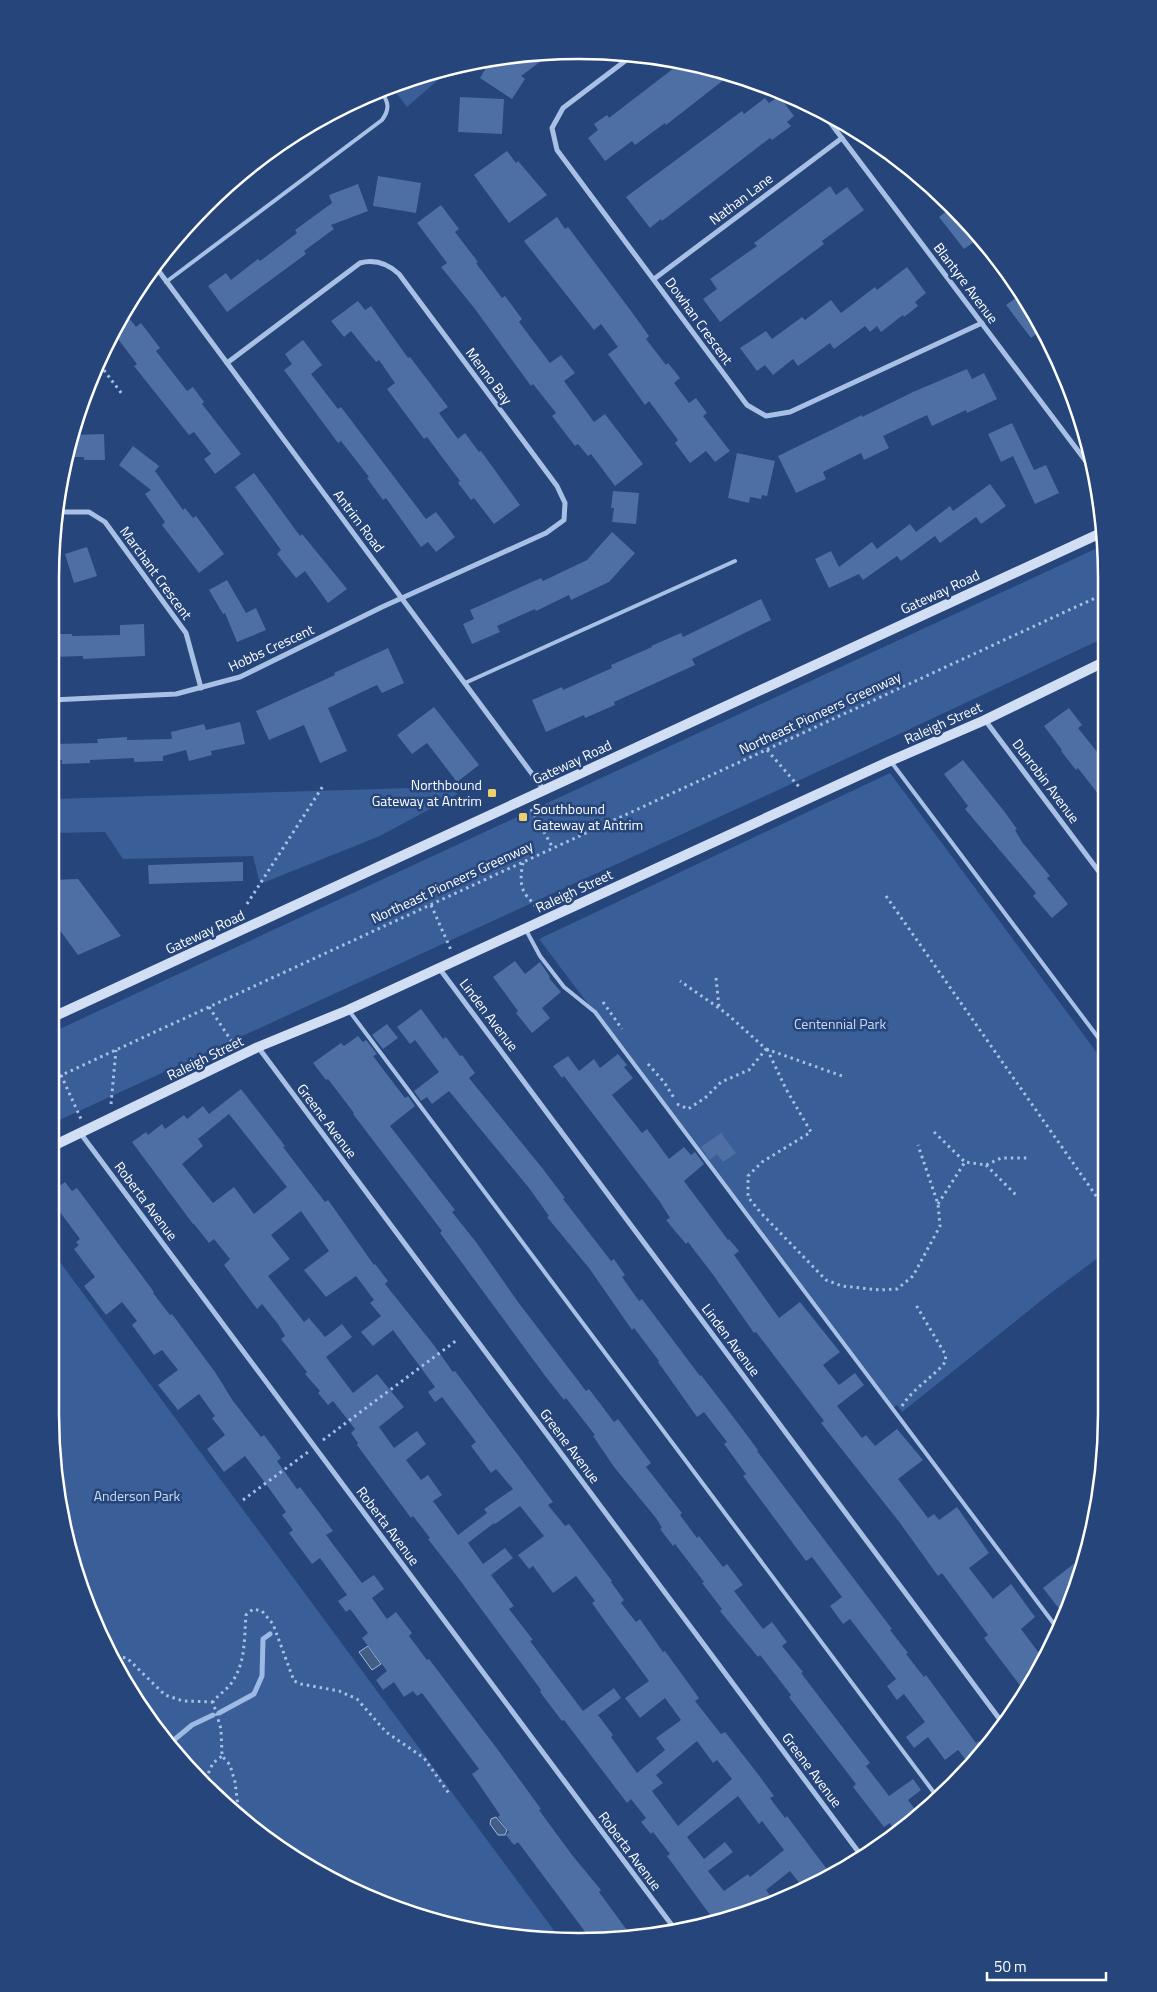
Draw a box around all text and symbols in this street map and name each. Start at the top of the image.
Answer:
street label: Nathan Lane [704,168,777,230]
street label: Blantyre Avenue [929,238,1004,328]
street label: Dowhan Crescent [660,273,738,369]
street label: Menno Bay [461,343,518,409]
street label: Antrim Road [329,485,390,556]
street label: Marchant Crescent [115,522,198,624]
street label: Gateway Road [897,564,983,619]
street label: Hobbs Crescent [224,618,317,677]
street label: Northeast Pioneers Greenway [735,666,905,759]
street label: Raleigh Street [901,696,985,749]
street label: Gateway Road [529,734,615,789]
street label: Dunrobin Avenue [1008,734,1085,827]
place label: Northbound Gateway at Antrim [372,774,482,811]
marker: Northbound Gateway at Antrim [486,787,498,799]
place label: Southbound Gateway at Antrim [533,798,643,835]
marker: Southbound Gateway at Antrim [517,811,529,823]
street label: Northeast Pioneers Greenway [367,835,537,928]
street label: Raleigh Street [532,863,616,918]
street label: Gateway Road [162,904,248,959]
street label: Linden Avenue [455,974,524,1055]
park label: Centennial Park [794,1013,886,1034]
street label: Raleigh Street [163,1030,247,1085]
street label: Greene Avenue [292,1079,363,1163]
street label: Roberta Avenue [110,1157,183,1245]
street label: Linden Avenue [697,1299,766,1380]
street label: Greene Avenue [535,1404,606,1488]
street label: Roberta Avenue [352,1482,425,1570]
park label: Anderson Park [94,1485,181,1506]
street label: Greene Avenue [777,1728,848,1812]
street label: Roberta Avenue [594,1807,667,1895]
scale bar [987,1950,1106,1982]
text: 50 m [994,1955,1027,1978]

